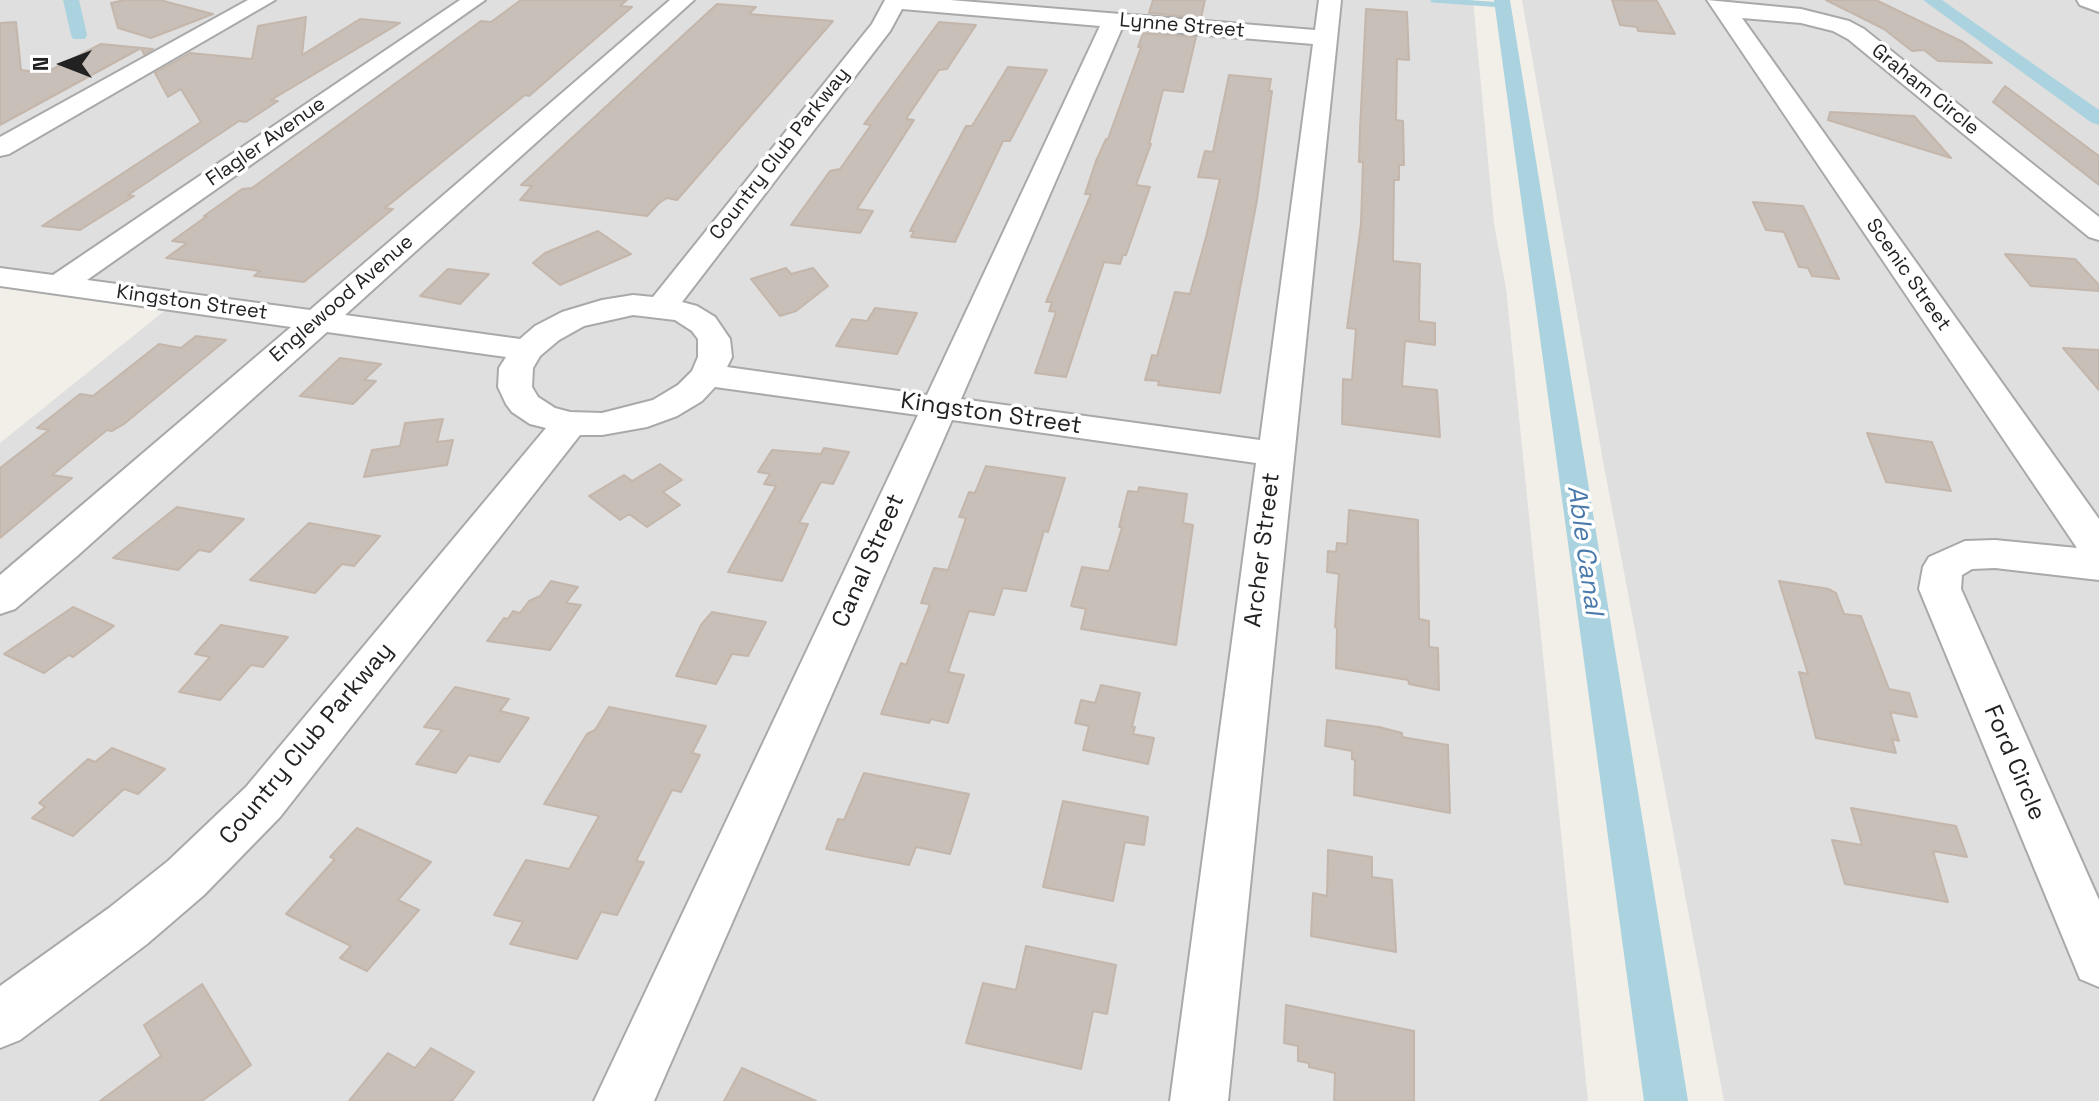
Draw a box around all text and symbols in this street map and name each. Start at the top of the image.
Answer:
street label: Lynne Street [1118,9,1246,43]
north arrow [24,24,104,104]
street label: Graham Circle [1866,39,1984,141]
text: N [26,57,54,71]
street label: Country Club Parkway [705,63,855,245]
street label: Flagler Avenue [202,92,330,192]
street label: Scenic Street [1860,214,1956,336]
street label: Englewood Avenue [265,230,419,368]
street label: Kingston Street [115,281,269,325]
street label: Kingston Street [899,387,1083,441]
street label: Archer Street [1239,471,1287,629]
water label: Able Canal [1559,483,1609,617]
street label: Canal Street [827,490,911,632]
street label: Country Club Parkway [214,637,400,851]
street label: Ford Circle [1977,701,2051,825]

